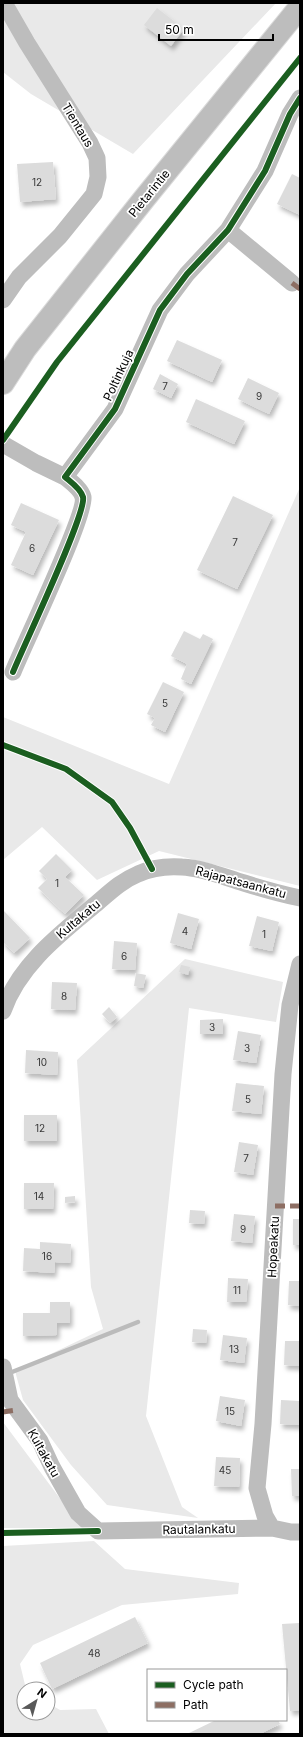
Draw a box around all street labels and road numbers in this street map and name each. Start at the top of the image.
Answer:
street label: Tientaus [59,100,97,150]
street label: Pietarintie [125,166,173,220]
street label: Poltinkuja [100,347,136,403]
street label: Rajapatsaankatu [194,863,288,901]
street label: Kultakatu [53,896,103,942]
street label: Hopeakatu [264,1216,282,1278]
street label: Kultakatu [25,1426,63,1480]
street label: Rautalankatu [162,1521,236,1537]

